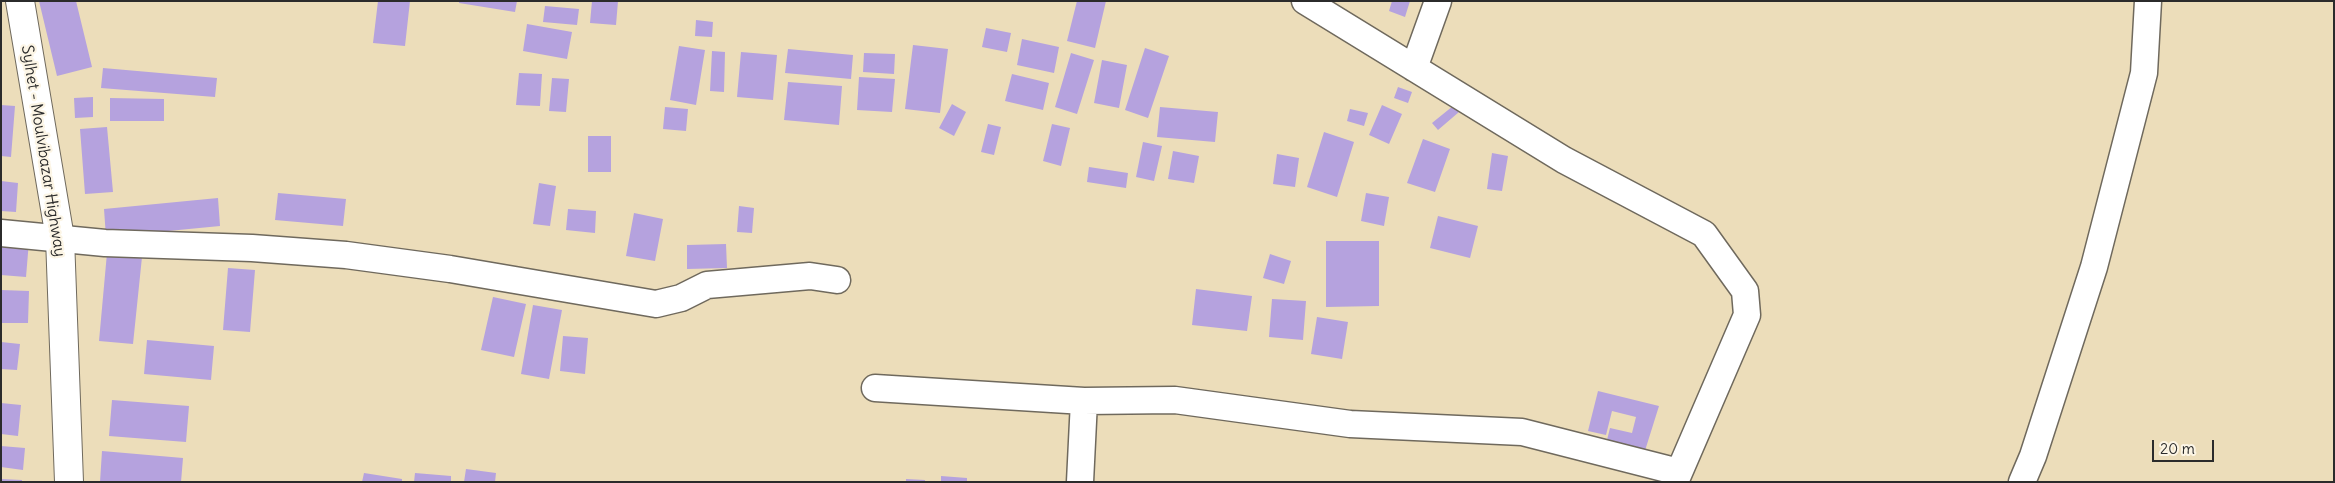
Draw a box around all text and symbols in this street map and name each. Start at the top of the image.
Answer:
street label: Sylhet - Moulvibazar Highway [17,44,69,258]
scale bar [2155,430,2218,462]
text: 20 m [2160,439,2195,458]

